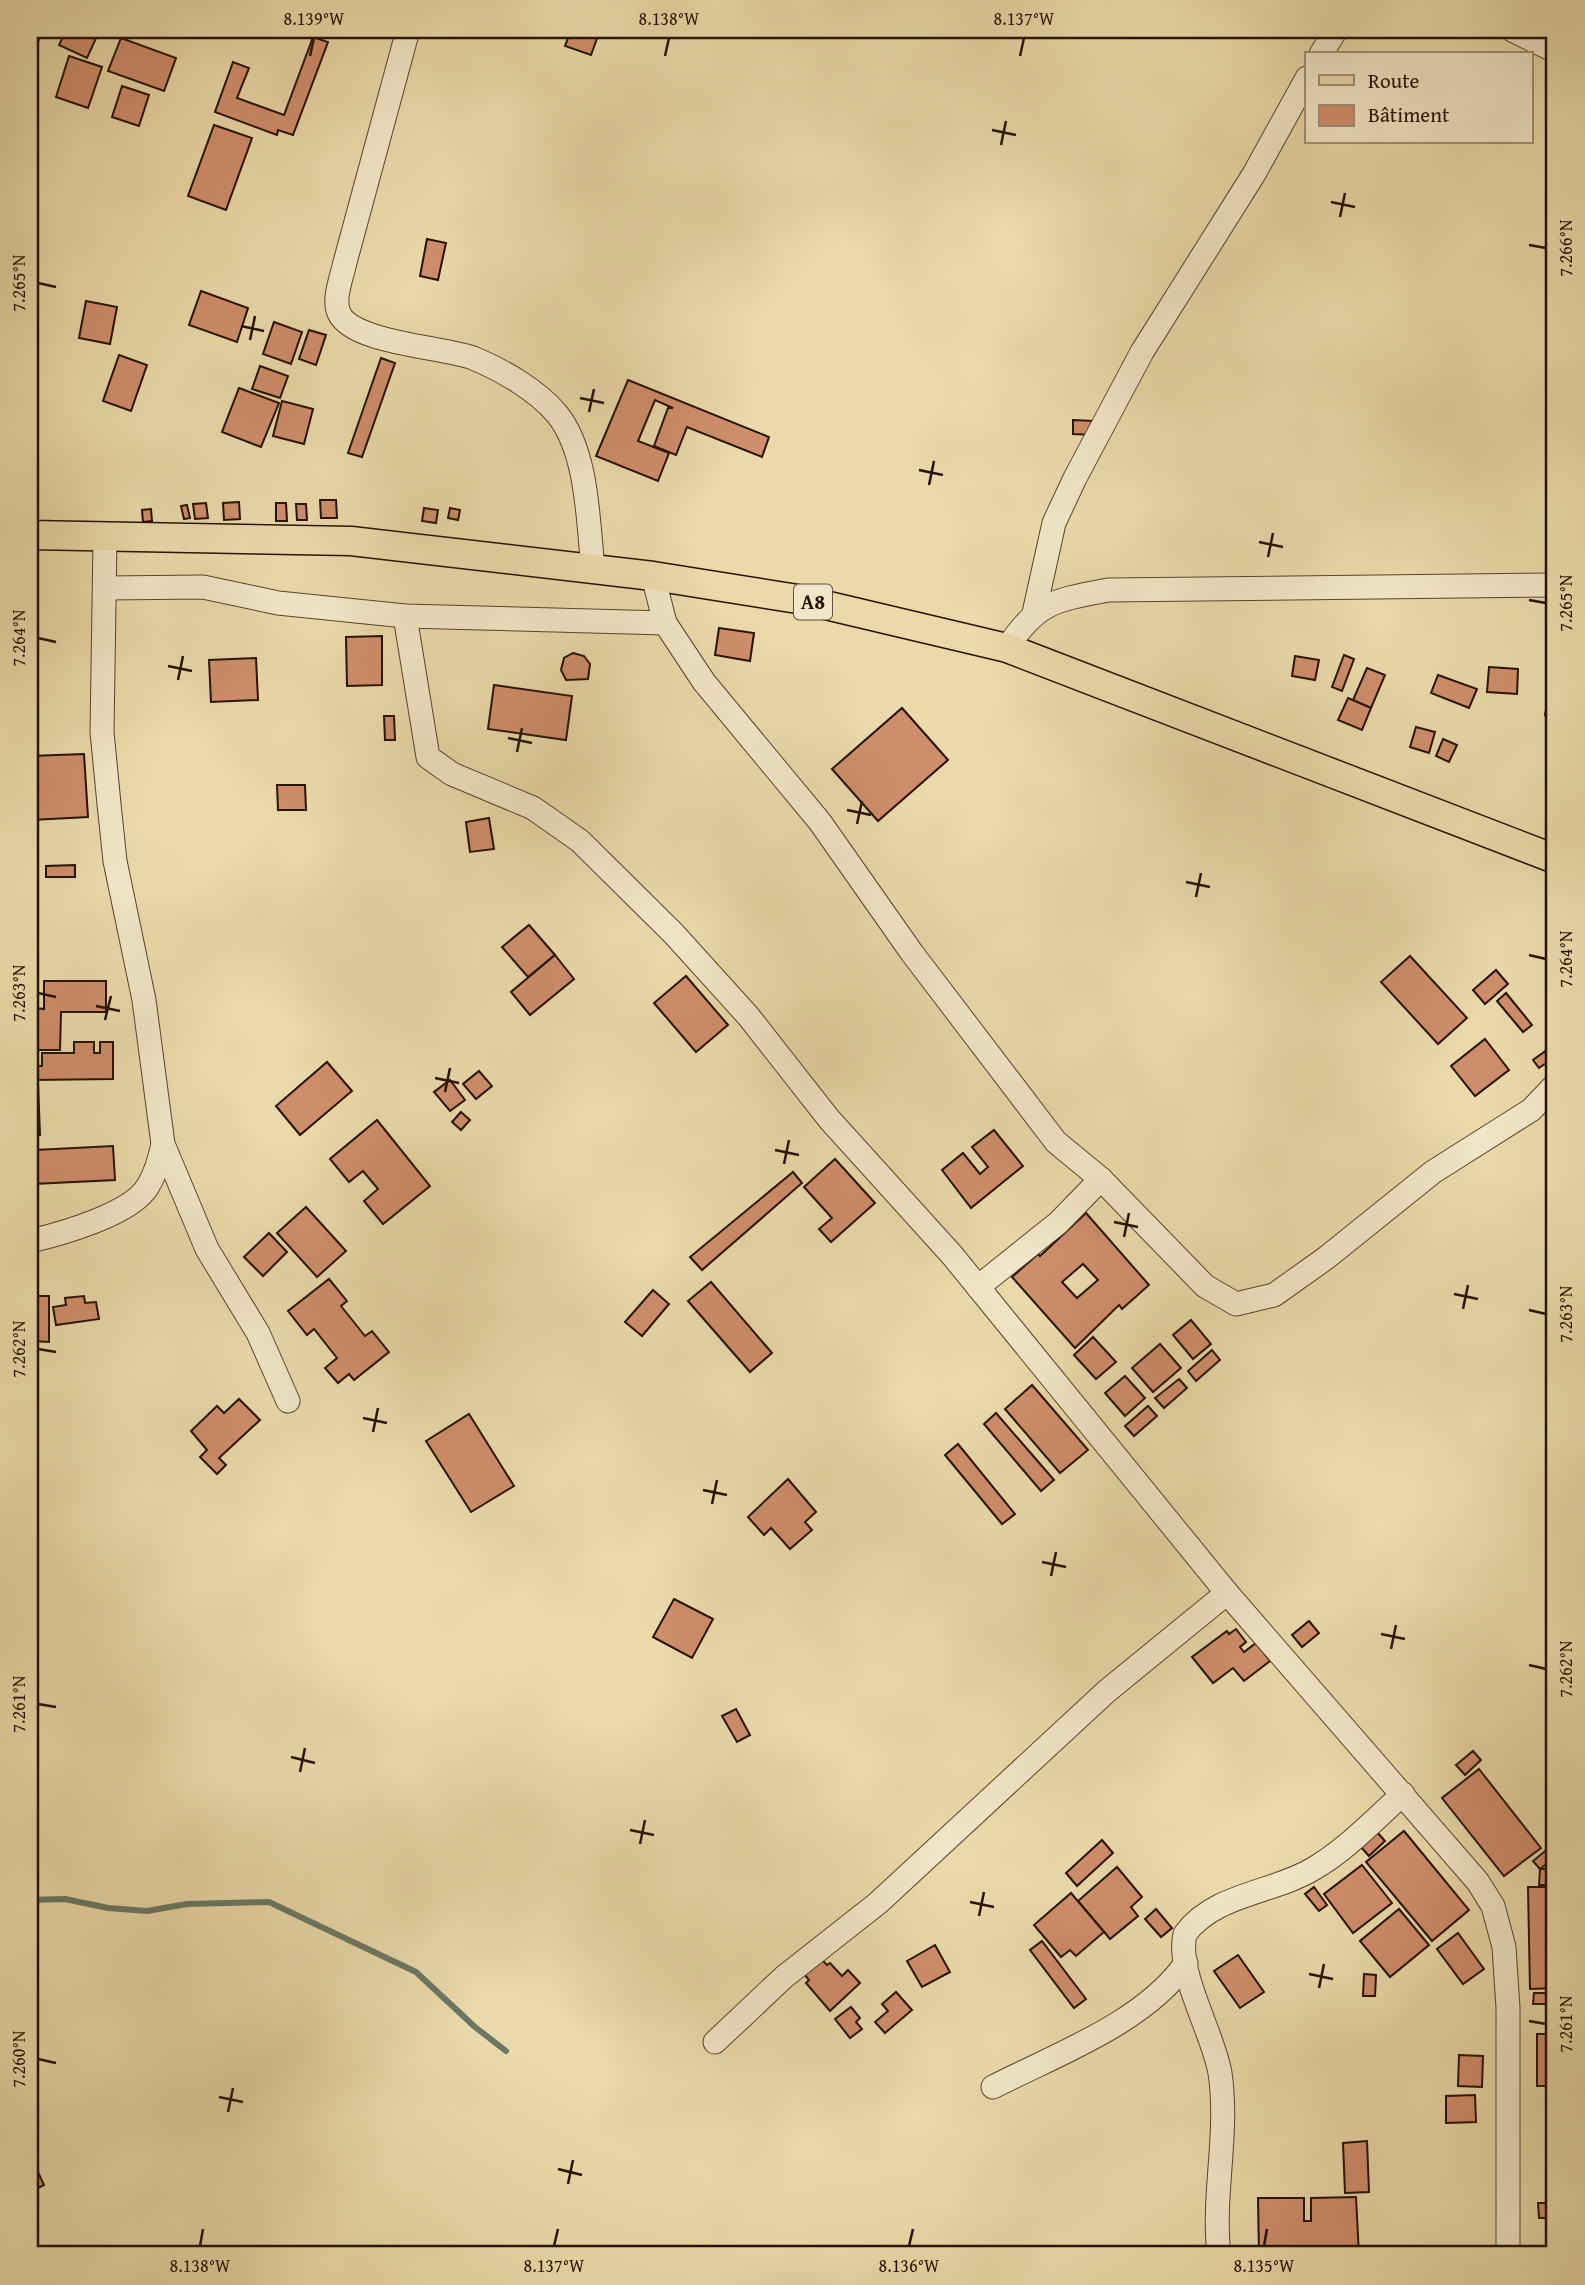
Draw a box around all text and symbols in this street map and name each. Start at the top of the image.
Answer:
text: 8.139°W [284,5,345,32]
text: 8.138°W [639,5,700,32]
text: 8.137°W [994,5,1055,32]
legend [1305,52,1532,144]
text: Route [1368,65,1420,96]
text: Bâtiment [1368,99,1450,130]
text: 7.266°N [1552,219,1579,277]
text: 7.265°N [5,254,32,312]
text: 7.265°N [1552,574,1579,632]
road number: A8 [794,584,832,620]
text: 7.264°N [5,609,32,667]
text: 7.264°N [1552,930,1579,988]
text: 7.263°N [5,964,32,1022]
text: 7.263°N [1552,1285,1579,1343]
text: 7.262°N [5,1320,32,1378]
text: 7.262°N [1552,1640,1579,1698]
text: 7.261°N [5,1675,32,1733]
text: 7.261°N [1552,1995,1579,2053]
text: 7.260°N [5,2030,32,2088]
text: 8.138°W [170,2252,231,2279]
text: 8.137°W [524,2252,585,2279]
text: 8.136°W [879,2252,940,2279]
text: 8.135°W [1234,2252,1295,2279]

